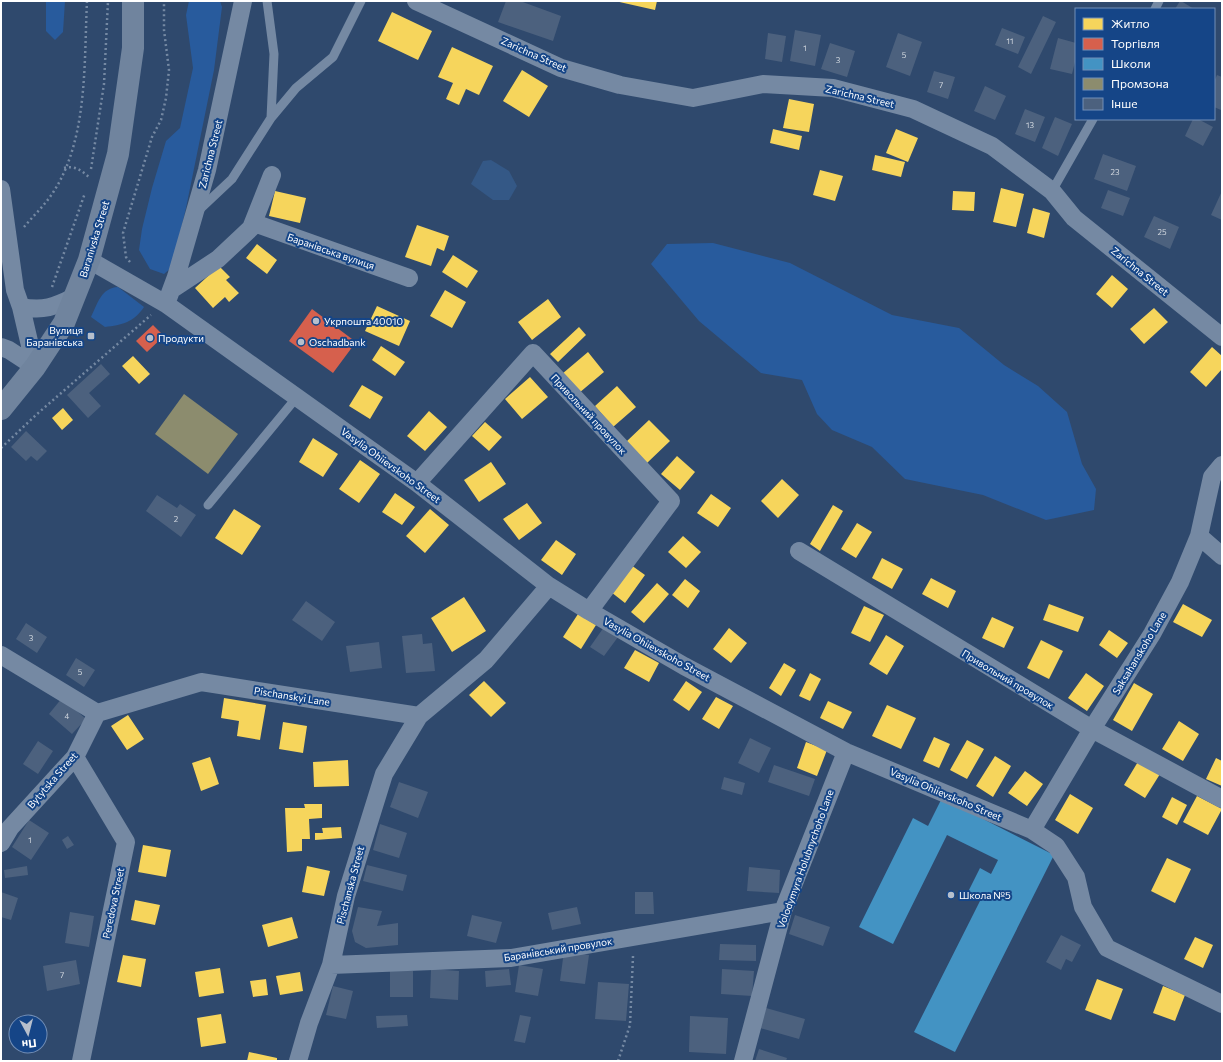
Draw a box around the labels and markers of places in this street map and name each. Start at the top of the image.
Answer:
place label: Укрпошта 40010 [324,315,403,327]
marker: Укрпошта 40010 [311,316,321,326]
place label: Вулиця Баранівська [26,324,83,348]
marker: Вулиця Баранівська [86,331,96,341]
place label: Продукти [158,332,204,344]
marker: Продукти [145,333,155,343]
place label: Oschadbank [309,336,366,348]
marker: Oschadbank [296,337,306,347]
place label: Школа №5 [959,889,1011,901]
marker: Школа №5 [946,890,956,900]

